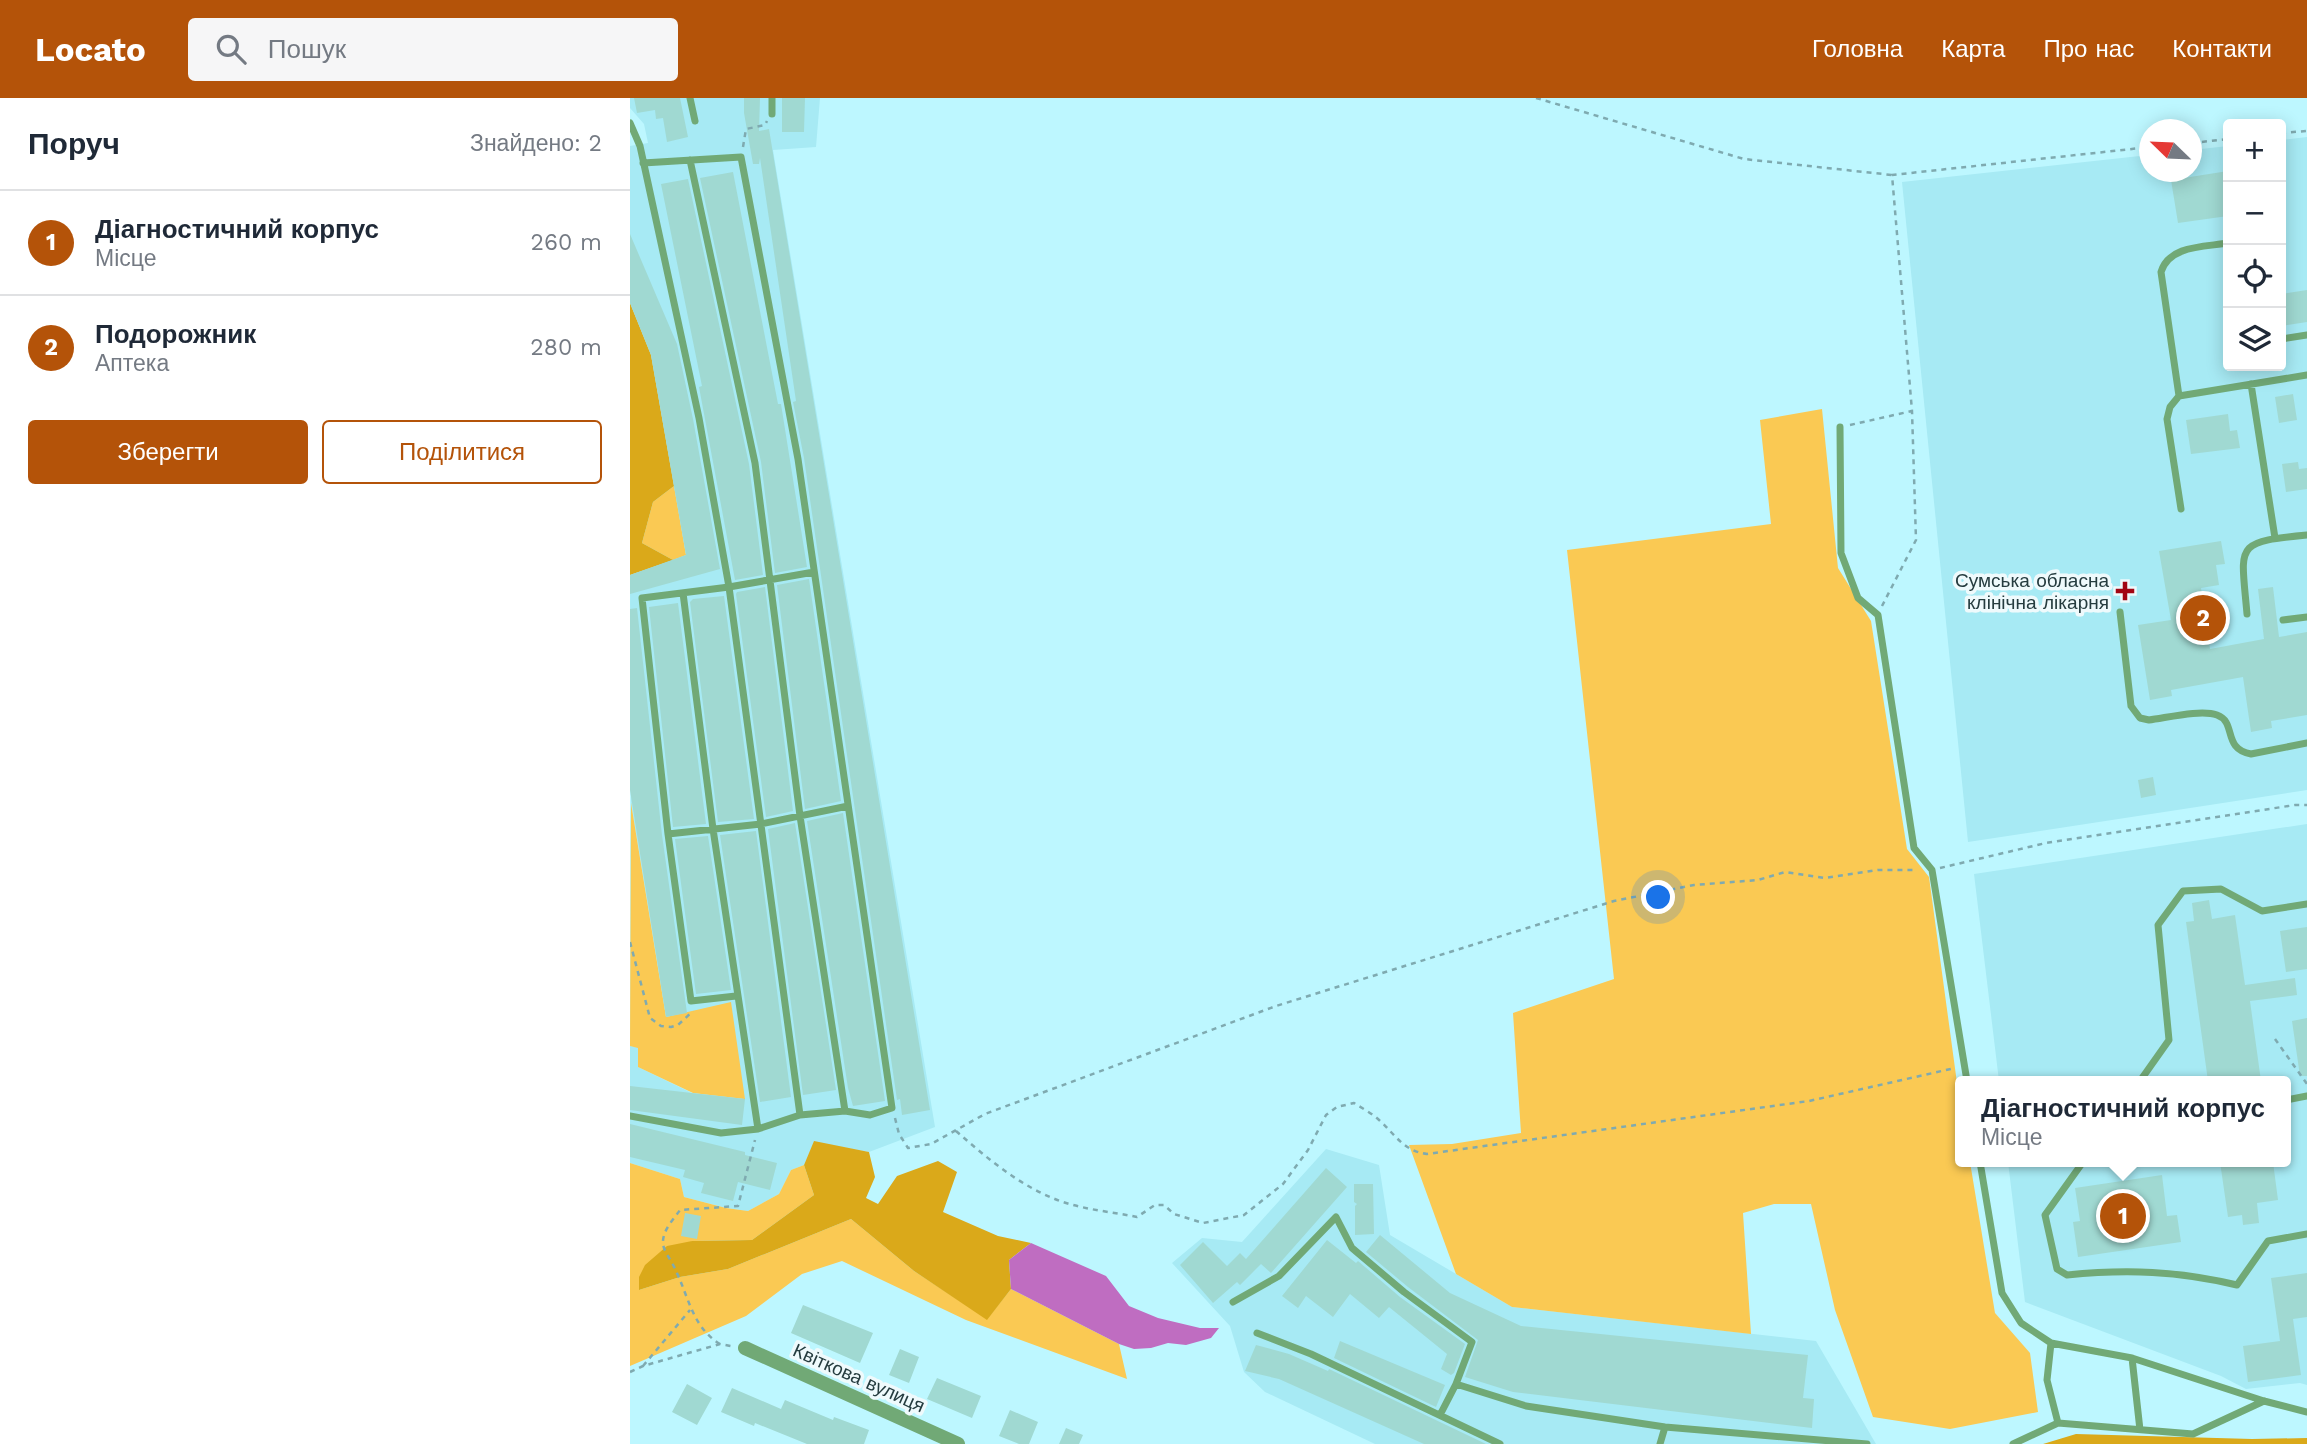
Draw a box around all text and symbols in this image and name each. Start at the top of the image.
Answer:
search box [188,18,678,81]
text: Locato [35,30,146,69]
icon: search [212,30,250,68]
text: Пошук [268,34,346,64]
text: Головна [1812,35,1903,63]
text: Карта [1941,35,2005,63]
text: Про нас [2043,35,2134,63]
text: Контакти [2172,35,2272,63]
north arrow [2139,119,2202,182]
map controls [2223,119,2286,371]
button: + [2223,119,2286,182]
text: Поруч [28,126,120,161]
text: Знайдено: 2 [470,130,602,157]
button: − [2223,182,2286,245]
text: Діагностичний корпус [95,214,379,244]
text: 1 [46,229,56,256]
text: 260 m [531,229,602,256]
text: Місце [95,245,156,272]
button: locate [2223,245,2286,308]
button: layers [2223,308,2286,371]
text: Подорожник [95,319,256,349]
text: 2 [44,334,58,361]
text: 280 m [530,334,602,361]
text: Аптека [95,350,169,377]
button: Зберегти [28,420,308,484]
button: Поділитися [322,420,602,484]
place label: Сумська обласна клінічна лікарня [1955,569,2109,614]
marker: Сумська обласна клінічна лікарня [2115,581,2135,601]
pin: 2 [2180,592,2226,644]
your location [1641,880,1675,914]
popup [1955,1076,2291,1167]
text: Діагностичний корпус [1981,1093,2265,1123]
text: Місце [1981,1124,2042,1151]
pin: 1 [2100,1190,2146,1242]
street label: Квіткова вулиця [790,1339,928,1417]

